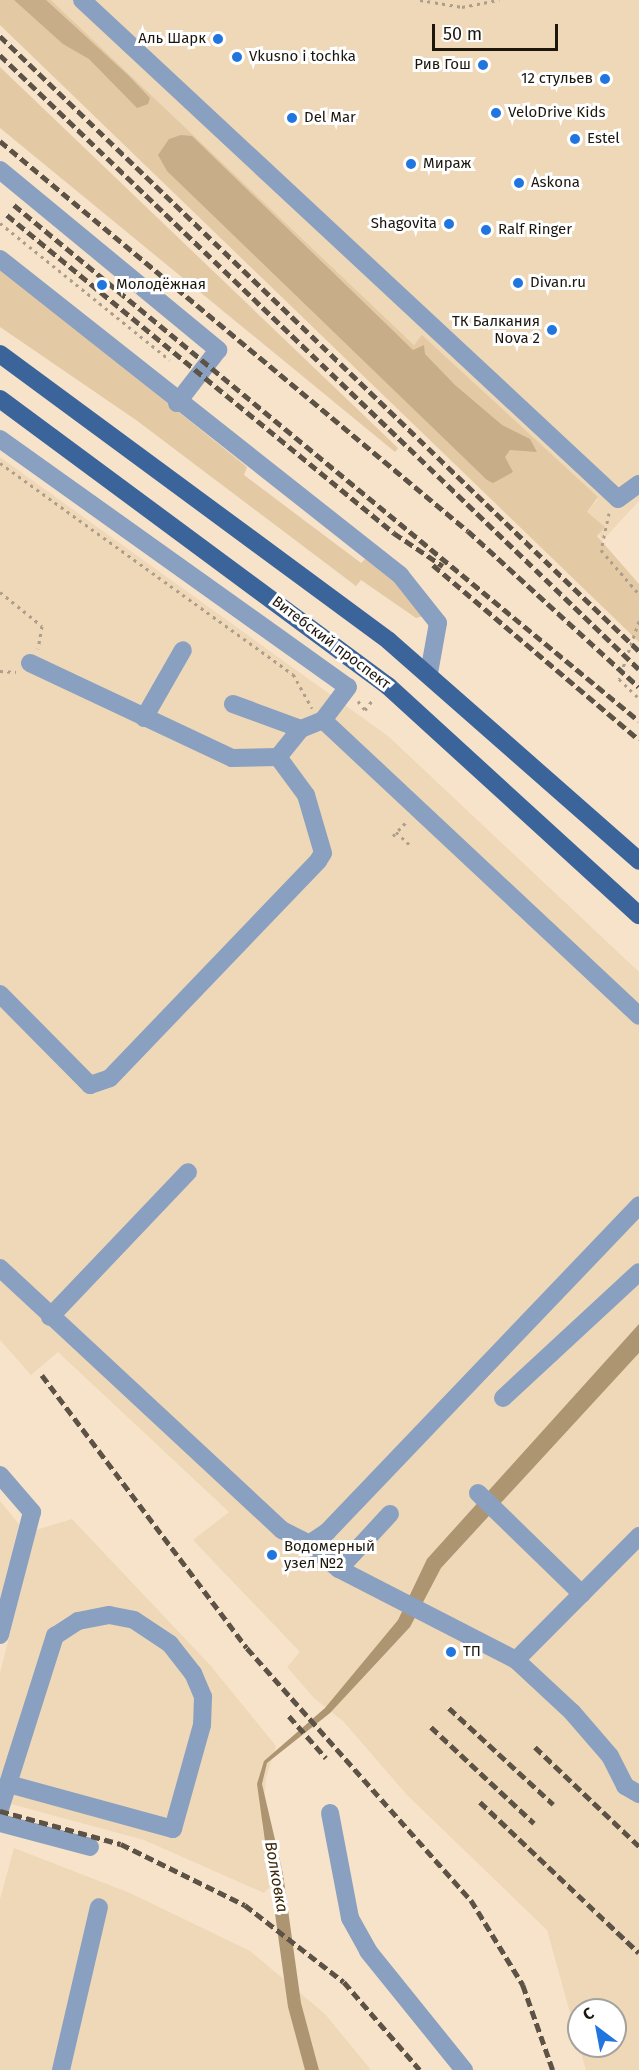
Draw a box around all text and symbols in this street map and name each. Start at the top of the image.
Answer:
scale bar [435,12,561,50]
text: 50 m [443,23,482,45]
place label: Аль Шарк [138,30,206,48]
marker: Аль Шарк [211,32,225,46]
place label: Vkusno i tochka [249,48,356,66]
marker: Vkusno i tochka [230,50,244,64]
place label: Рив Гош [414,56,471,74]
marker: Рив Гош [476,58,490,72]
place label: 12 стульев [521,70,593,88]
marker: 12 стульев [598,72,612,86]
place label: VeloDrive Kids [508,104,605,122]
marker: VeloDrive Kids [489,106,503,120]
place label: Del Mar [304,109,356,127]
marker: Del Mar [285,111,299,125]
place label: Estel [587,130,620,148]
marker: Estel [568,132,582,146]
place label: Мираж [423,155,471,173]
marker: Мираж [404,157,418,171]
place label: Askona [531,174,580,192]
marker: Askona [512,176,526,190]
place label: Shagovita [371,215,437,233]
marker: Shagovita [442,217,456,231]
place label: Ralf Ringer [498,221,572,239]
marker: Ralf Ringer [479,223,493,237]
place label: Divan.ru [530,274,586,292]
marker: Молодёжная [93,276,111,294]
place label: Молодёжная [116,276,206,294]
marker: Divan.ru [511,276,525,290]
place label: ТК Балкания Nova 2 [452,312,540,347]
marker: ТК Балкания Nova 2 [545,323,559,337]
street label: Витебский проспект [268,593,394,693]
place label: Водомерный узел №2 [284,1537,375,1572]
marker: Водомерный узел №2 [265,1548,279,1562]
place label: ТП [463,1643,481,1661]
marker: ТП [444,1645,458,1659]
water label: Волковка [260,1840,292,1914]
north arrow [567,1998,627,2058]
text: С [579,2004,597,2025]

